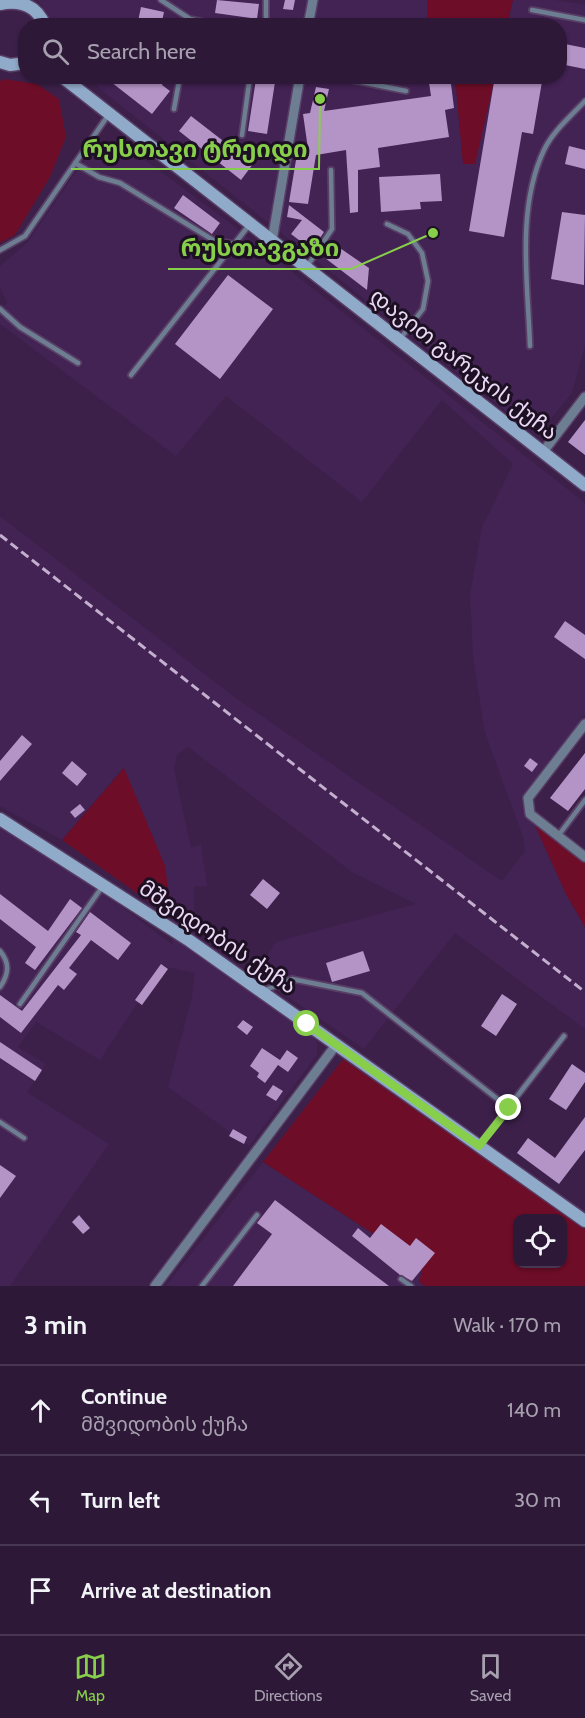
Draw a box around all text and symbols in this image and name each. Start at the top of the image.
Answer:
search box [18,18,567,84]
icon: search [39,35,72,68]
text: Search here [87,38,196,65]
callout: რუსთავი ტრეიდი [71,127,319,169]
text: რუსთავი ტრეიდი [83,134,307,164]
callout: რუსთავგაზი [168,227,351,269]
text: რუსთავგაზი [181,233,339,262]
street label: დავით გარეჯის ქუჩა [365,282,563,446]
street label: მშვიდობის ქუჩა [134,874,302,1000]
route start [293,1010,319,1036]
route end [495,1094,521,1120]
map controls [513,1214,567,1268]
button: locate [513,1214,567,1268]
text: 3 min [24,1309,87,1341]
text: Walk · 170 m [453,1313,561,1337]
text: Continue [81,1383,167,1410]
icon: ahead [24,1394,57,1427]
text: 140 m [507,1398,561,1422]
text: მშვიდობის ქუჩა [81,1412,248,1436]
icon: left [24,1484,57,1517]
text: Turn left [81,1487,160,1514]
text: 30 m [514,1488,561,1512]
icon: arrive [24,1574,57,1607]
text: Arrive at destination [81,1577,271,1604]
tab: Map [74,1650,107,1705]
tab: Directions [254,1650,322,1705]
tab: Saved [470,1650,511,1705]

